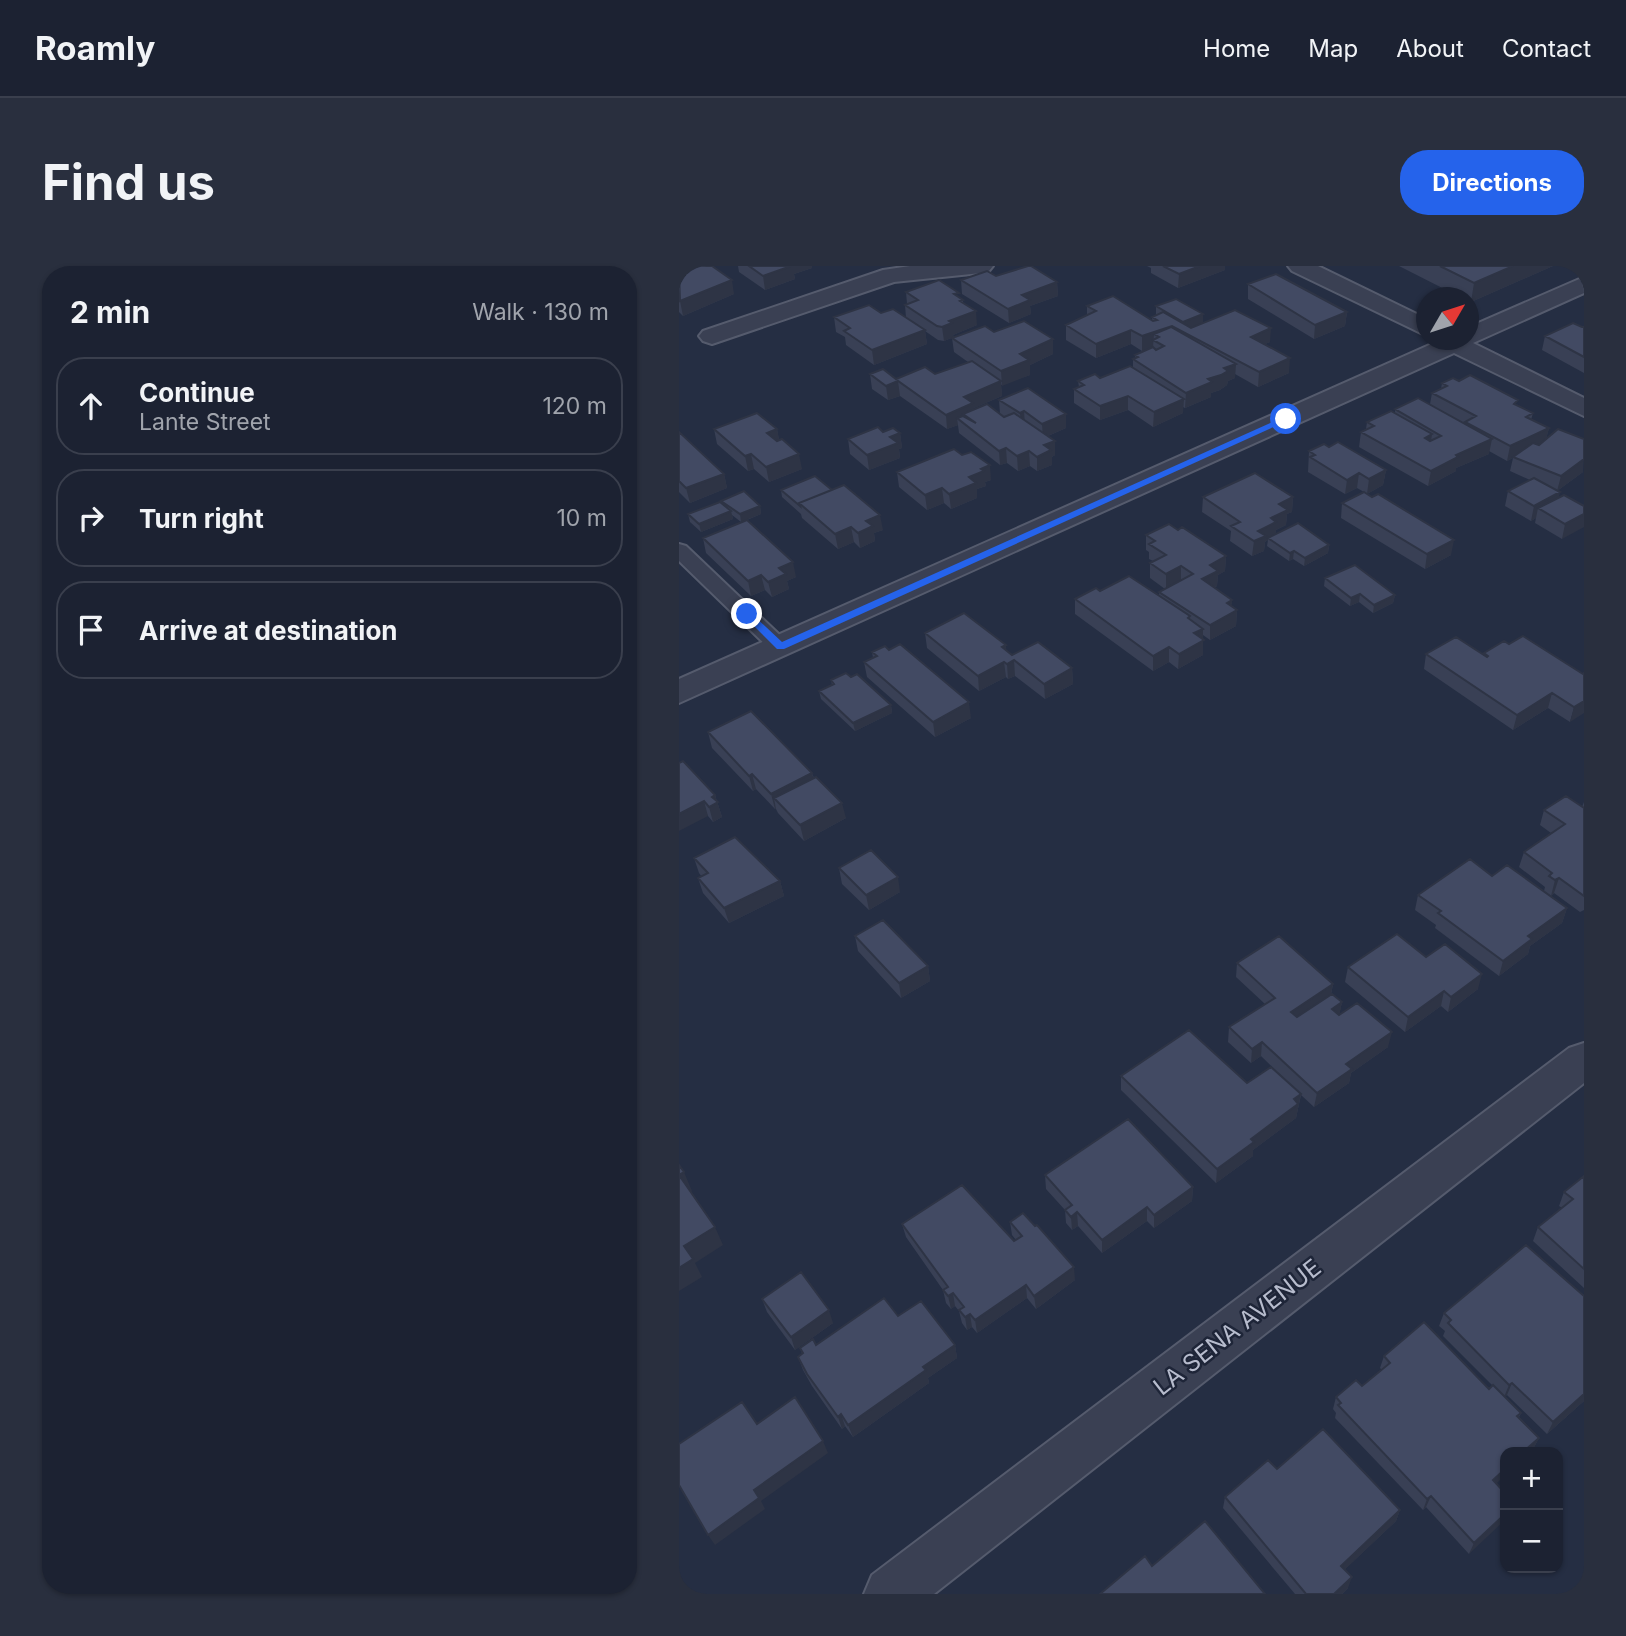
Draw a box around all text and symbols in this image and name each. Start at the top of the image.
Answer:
text: Roamly [35,28,155,68]
text: Home [1203,34,1270,63]
text: Map [1308,34,1358,63]
text: About [1396,34,1464,63]
text: Contact [1502,34,1591,63]
button: Directions [1400,150,1584,215]
text: Find us [42,153,215,212]
north arrow [1416,287,1479,350]
text: 2 min [70,294,150,330]
text: Walk · 130 m [472,298,609,326]
text: Continue [139,377,255,408]
icon: ahead [72,387,110,425]
text: 120 m [542,392,607,420]
route start [1270,403,1301,434]
text: Lante Street [139,408,271,436]
icon: right [72,499,110,537]
text: Turn right [139,503,264,534]
text: 10 m [557,504,607,532]
route end [731,598,762,629]
icon: arrive [72,611,110,649]
text: Arrive at destination [139,615,398,646]
street label: LA SENA AVENUE [1148,1253,1326,1401]
map controls [1500,1447,1563,1573]
button: + [1500,1447,1563,1510]
button: − [1500,1510,1563,1573]

